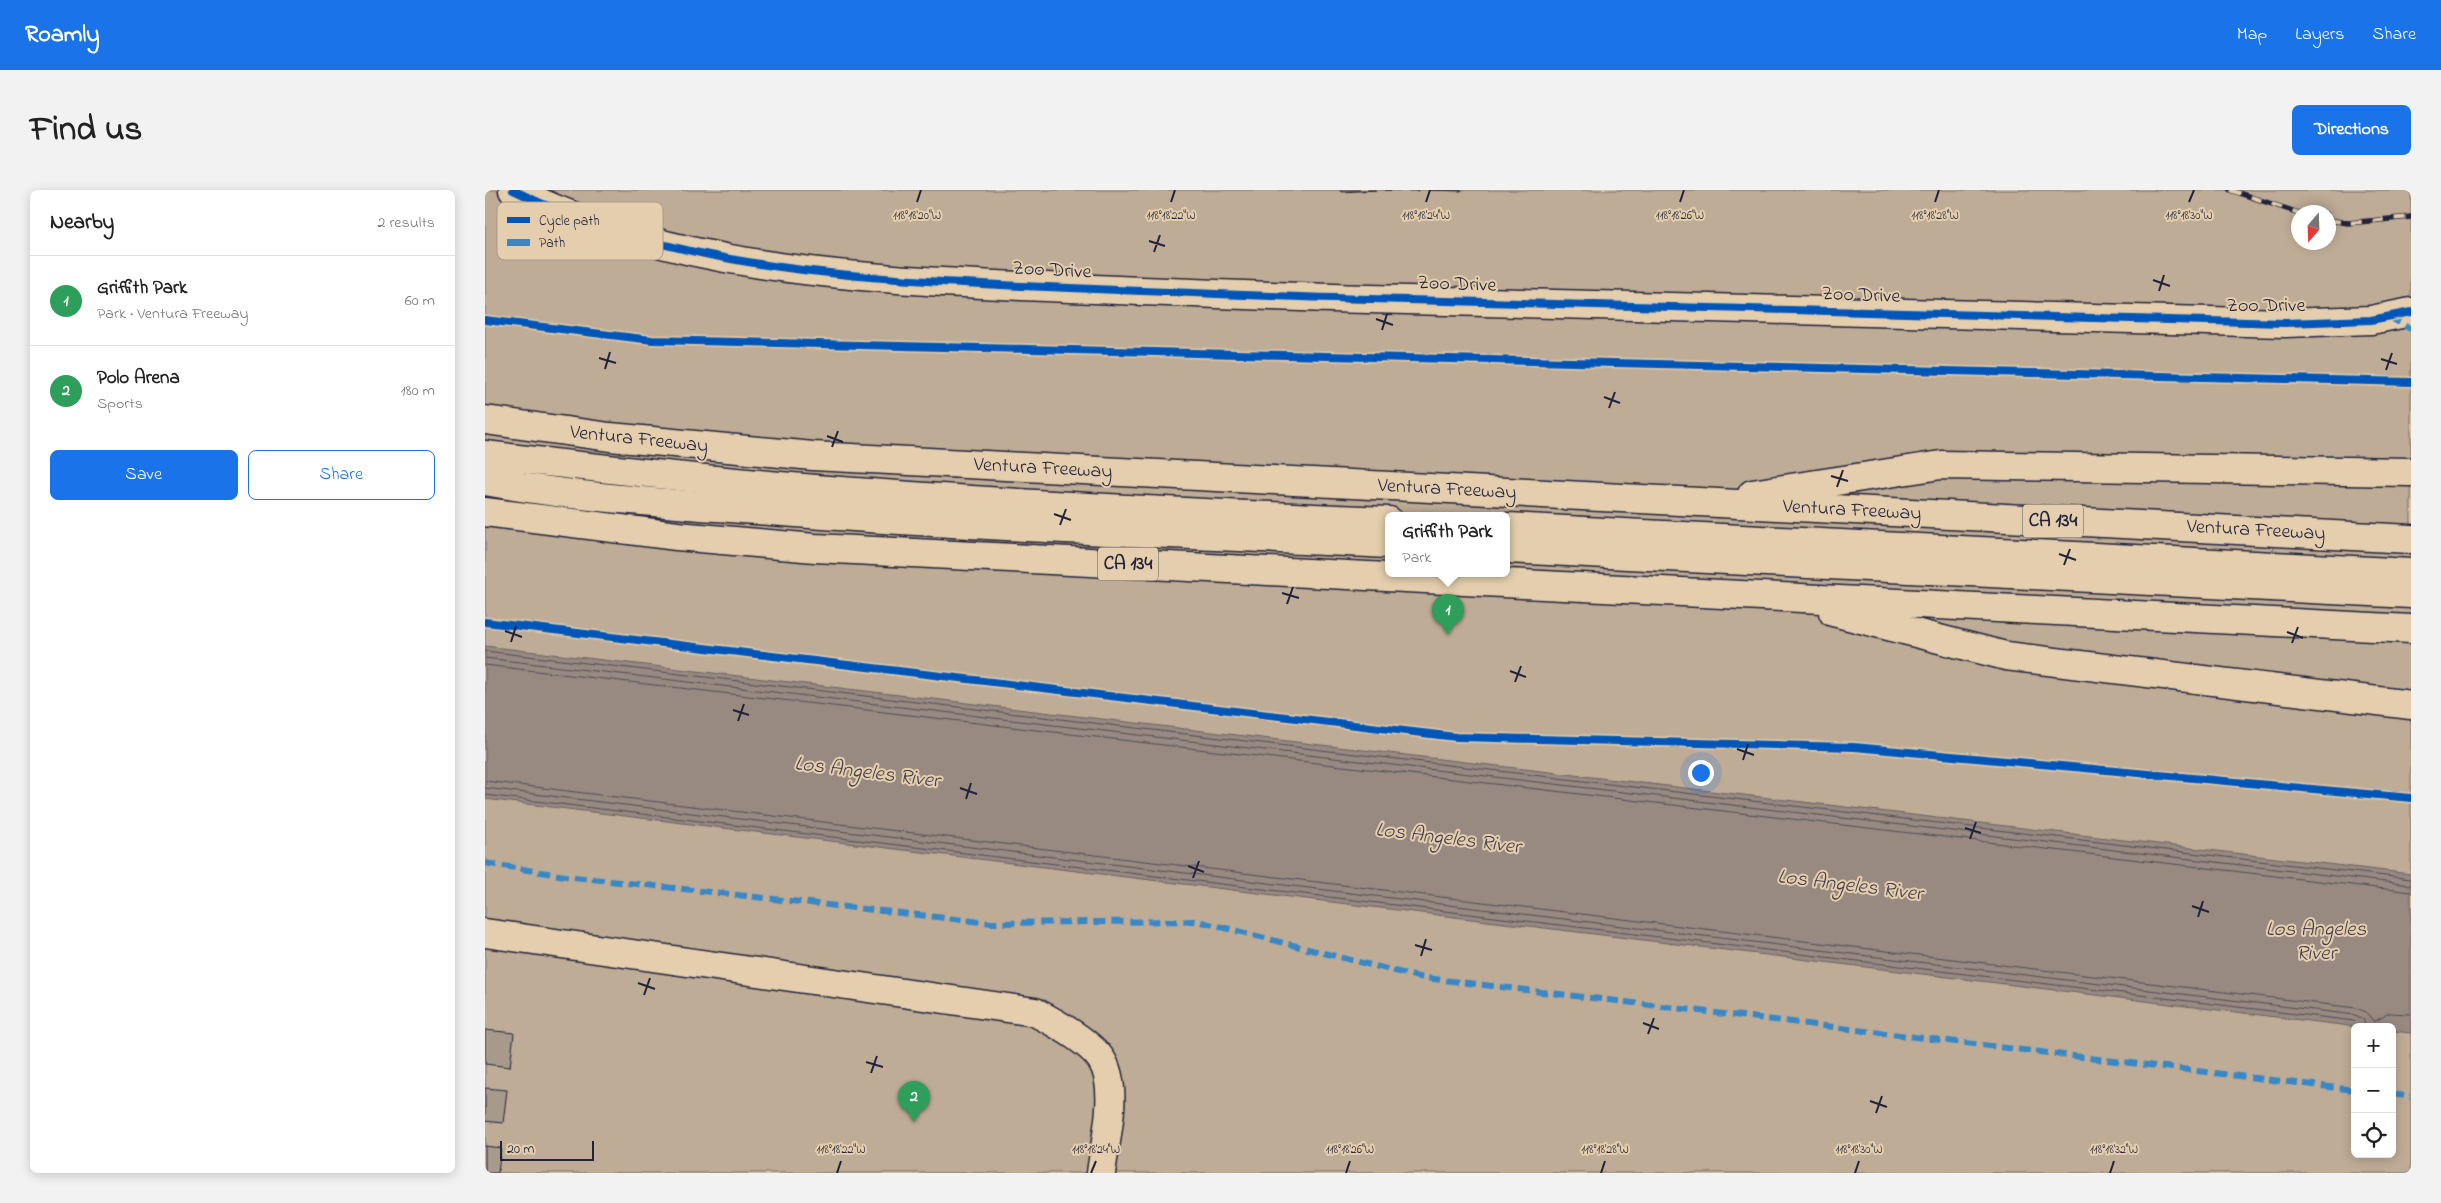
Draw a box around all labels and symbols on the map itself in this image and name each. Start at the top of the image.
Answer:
legend [497,202,663,260]
north arrow [2291,205,2336,250]
text: 118°18'20"W [893,207,941,225]
text: 118°18'22"W [1147,207,1195,225]
text: 118°18'24"W [1402,207,1450,225]
text: 118°18'26"W [1656,207,1704,225]
text: 118°18'28"W [1911,207,1959,225]
text: 118°18'30"W [2165,207,2213,225]
text: Cycle path [539,211,600,233]
text: Path [539,233,565,254]
street label: Zoo Drive [1012,254,1092,288]
street label: Zoo Drive [1417,269,1497,301]
street label: Zoo Drive [1821,280,1901,312]
street label: Zoo Drive [2227,292,2305,321]
street label: Ventura Freeway [567,418,710,462]
street label: Ventura Freeway [972,451,1113,487]
street label: Ventura Freeway [1376,472,1517,508]
street label: Ventura Freeway [1781,493,1922,529]
road number: CA 134 [2023,504,2083,538]
street label: Ventura Freeway [2185,513,2326,549]
road number: CA 134 [1098,548,1158,580]
pin: 1 [1432,594,1464,635]
water label: Los Angeles River [793,749,944,798]
your location [1688,760,1714,786]
water label: Los Angeles River [1374,815,1525,864]
water label: Los Angeles River [1776,862,1927,911]
water label: Los Angeles River [2266,915,2367,969]
pin: 2 [898,1081,930,1122]
scale bar [500,1138,594,1161]
text: 118°18'22"W [817,1141,865,1159]
text: 118°18'24"W [1072,1141,1120,1159]
text: 118°18'26"W [1326,1141,1374,1159]
text: 118°18'28"W [1581,1141,1629,1159]
text: 118°18'30"W [1835,1141,1883,1159]
text: 118°18'32"W [2090,1141,2138,1159]

